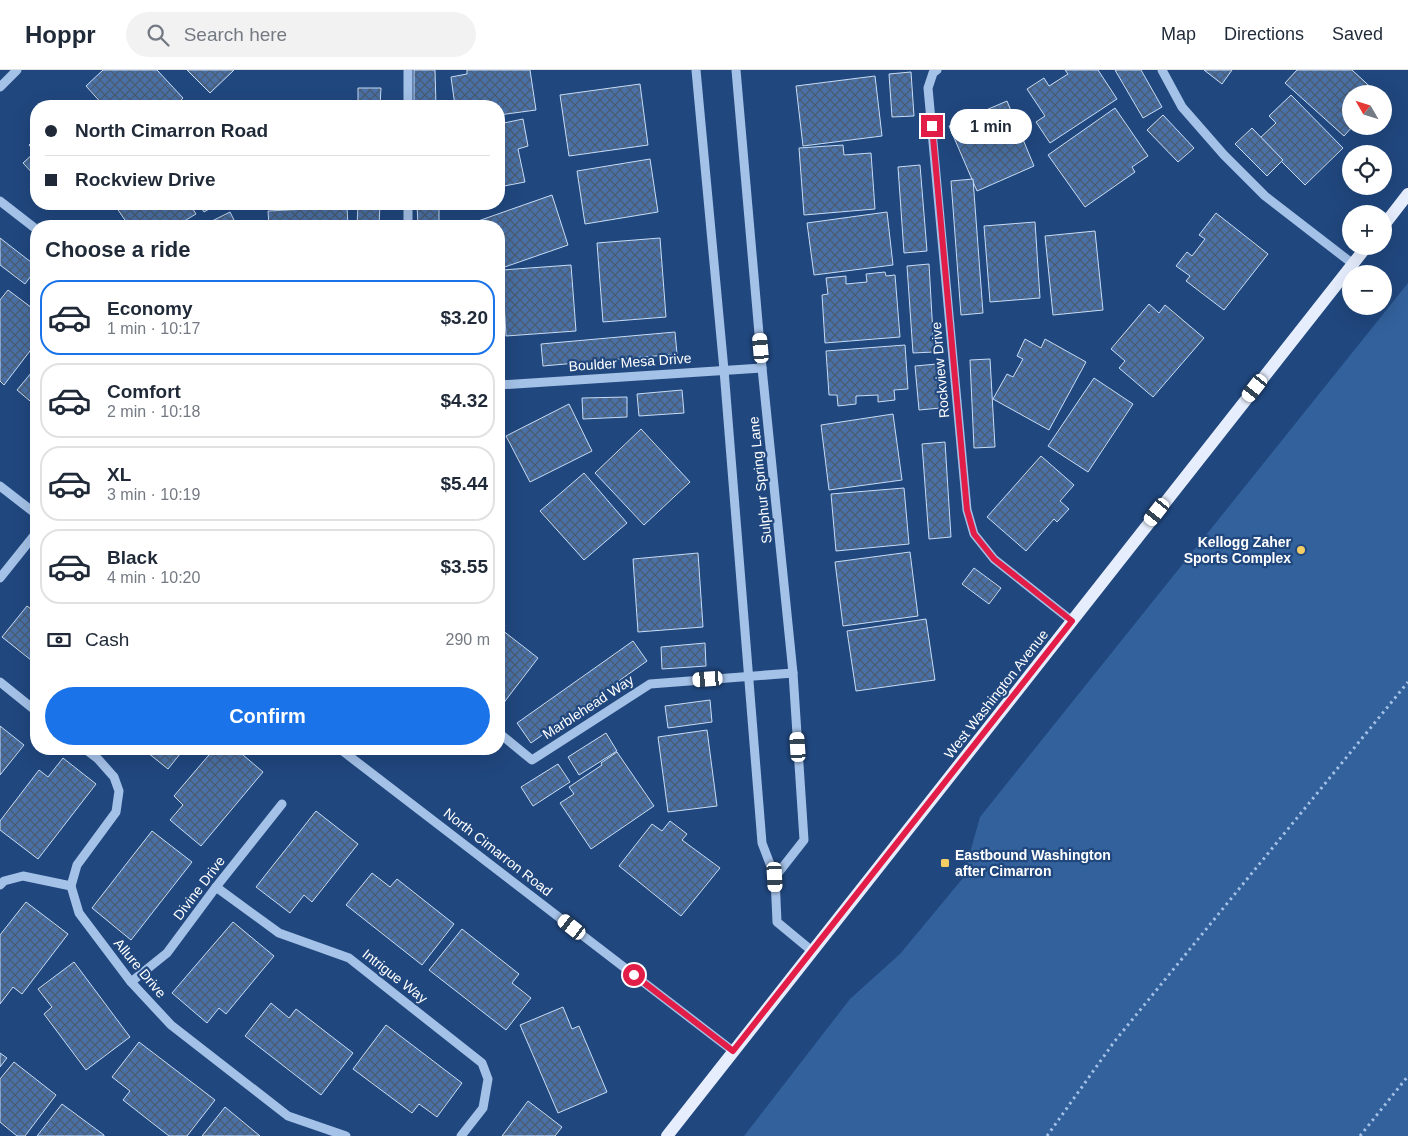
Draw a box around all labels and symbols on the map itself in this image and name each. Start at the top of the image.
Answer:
north arrow [1342,85,1392,135]
callout: 1 min [950,108,1032,144]
route end [921,115,943,137]
street label: Rockview Drive [928,321,952,419]
car [752,332,769,364]
street label: Boulder Mesa Drive [568,350,692,374]
car [1239,372,1270,404]
street label: Sulphur Spring Lane [745,415,775,544]
car [1141,496,1172,528]
place label: Kellogg Zaher Sports Complex [1184,534,1292,566]
marker: Kellogg Zaher Sports Complex [1295,544,1307,556]
street label: West Washington Avenue [941,626,1051,762]
car [692,670,723,688]
street label: Marblehead Way [539,672,637,742]
car [789,732,806,762]
street label: North Cimarron Road [441,805,555,899]
place label: Eastbound Washington after Cimarron [955,847,1111,879]
street label: Divine Drive [170,853,228,923]
marker: Eastbound Washington after Cimarron [939,857,951,869]
car [766,862,783,892]
car [555,912,588,942]
street label: Allure Drive [111,935,170,1001]
street label: Intrigue Way [359,946,431,1006]
route start [623,964,645,986]

